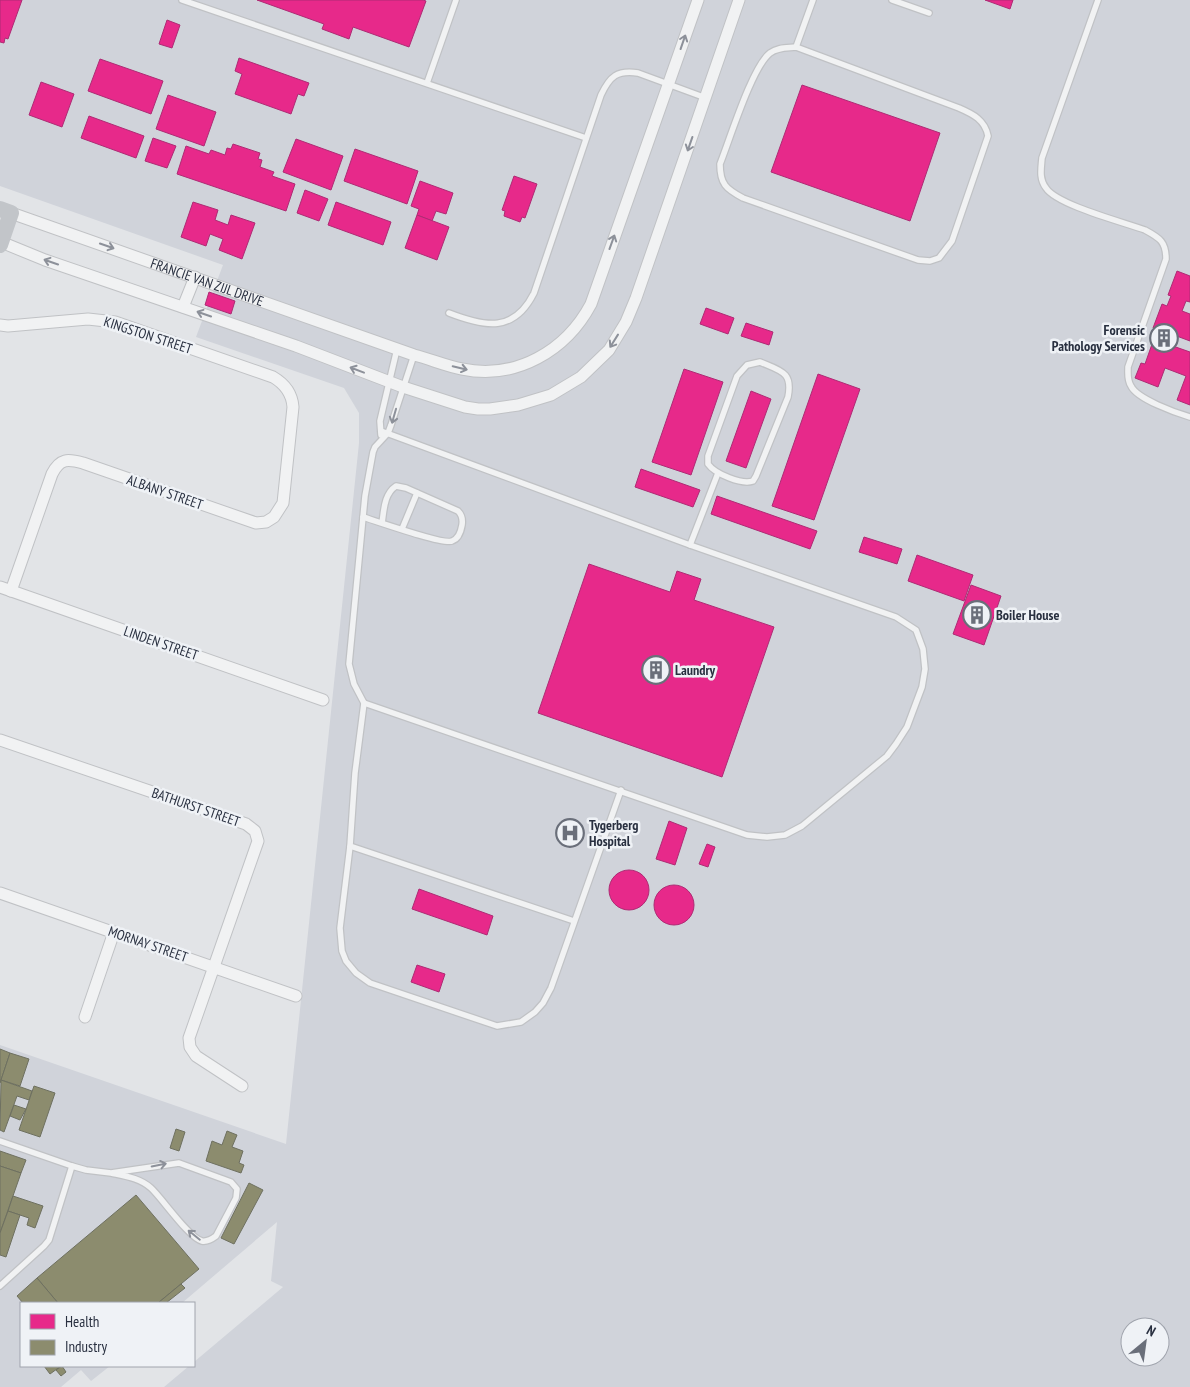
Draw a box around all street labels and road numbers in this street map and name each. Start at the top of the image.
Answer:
street label: FRANCIE VAN ZIJL DRIVE [148,254,266,310]
street label: KINGSTON STREET [102,312,195,358]
street label: ALBANY STREET [124,471,206,514]
street label: LINDEN STREET [121,622,201,664]
street label: BATHURST STREET [149,783,243,831]
street label: MORNAY STREET [106,922,191,966]

